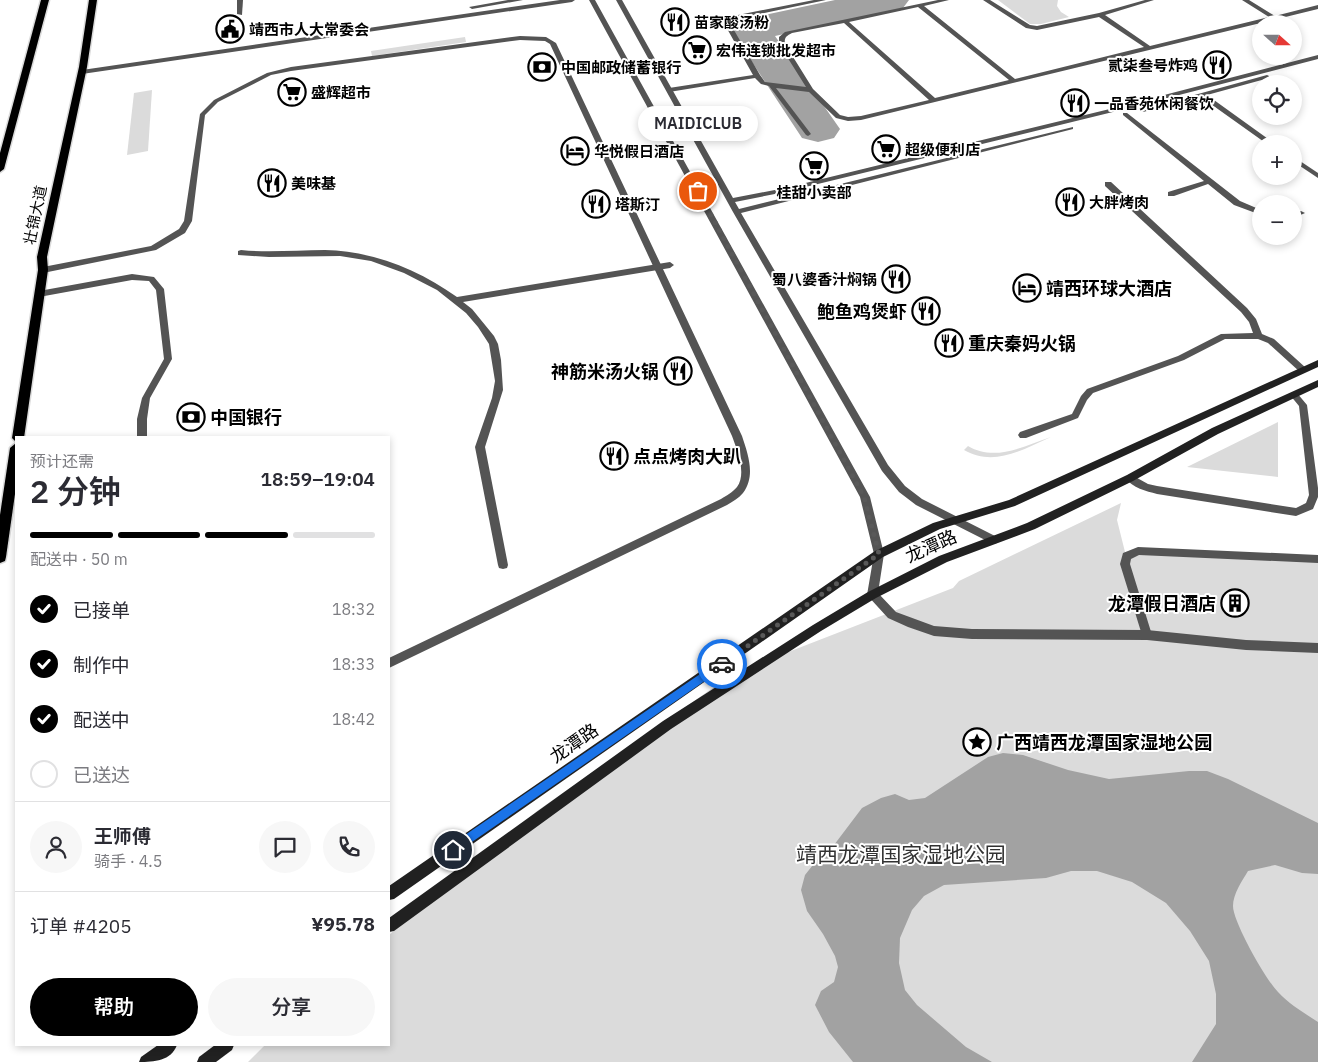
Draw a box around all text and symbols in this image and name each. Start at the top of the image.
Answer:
restaurant icon: 苗家酸汤粉 [660,7,690,37]
place label: 苗家酸汤粉 [694,13,770,32]
public building icon: 靖西市人大常委会 [215,14,245,44]
north arrow [1252,15,1302,65]
map controls [1252,15,1302,245]
place label: 靖西市人大常委会 [249,20,369,39]
supermarket icon: 宏伟连锁批发超市 [682,35,712,65]
place label: 宏伟连锁批发超市 [716,41,836,60]
restaurant icon: 贰柒叁号炸鸡 [1202,50,1232,80]
bank icon: 中国邮政储蓄银行 [527,52,557,82]
place label: 贰柒叁号炸鸡 [1108,56,1198,75]
place label: 中国邮政储蓄银行 [561,58,681,77]
button: locate [1252,75,1302,125]
supermarket icon: 盛辉超市 [277,77,307,107]
place label: 盛辉超市 [311,83,371,102]
restaurant icon: 一品香苑休闲餐饮 [1060,88,1090,118]
place label: 一品香苑休闲餐饮 [1094,94,1214,113]
callout: MAIDICLUB [638,106,758,141]
text: MAIDICLUB [654,113,742,133]
supermarket icon: 超级便利店 [871,134,901,164]
button: + [1252,135,1302,185]
hotel icon: 华悦假日酒店 [560,136,590,166]
place label: 超级便利店 [905,140,980,159]
place label: 华悦假日酒店 [594,142,684,161]
supermarket icon: 桂甜小卖部 [799,151,829,181]
restaurant icon: 美味基 [257,168,287,198]
pin [677,170,719,212]
place label: 美味基 [291,174,336,193]
icon: bag [684,177,712,205]
place label: 桂甜小卖部 [776,183,852,202]
street label: 壮锦大道 [19,184,51,246]
restaurant icon: 大胖烤肉 [1055,187,1085,217]
restaurant icon: 塔斯汀 [581,189,611,219]
place label: 大胖烤肉 [1089,193,1149,212]
place label: 塔斯汀 [615,195,660,214]
button: − [1252,195,1302,245]
restaurant icon: 蜀八婆香汁焖锅 [881,264,911,294]
place label: 蜀八婆香汁焖锅 [772,270,877,289]
hotel icon: 靖西环球大酒店 [1012,273,1042,303]
place label: 靖西环球大酒店 [1046,277,1172,300]
restaurant icon: 鲍鱼鸡煲虾 [911,296,941,326]
place label: 鲍鱼鸡煲虾 [817,300,907,323]
restaurant icon: 重庆秦妈火锅 [934,328,964,358]
place label: 重庆秦妈火锅 [968,332,1076,355]
restaurant icon: 神筋米汤火锅 [663,356,693,386]
place label: 神筋米汤火锅 [551,360,659,383]
bank icon: 中国银行 [176,402,206,432]
place label: 中国银行 [210,406,282,429]
restaurant icon: 点点烤肉大趴 [599,441,629,471]
place label: 点点烤肉大趴 [633,445,741,468]
text: 预计还需 [30,451,94,471]
text: 18:59–19:04 [261,467,375,491]
text: 2 分钟 [30,470,121,512]
street label: 龙潭路 [902,525,960,567]
text: 配送中 · 50 m [30,549,128,569]
building icon: 龙潭假日酒店 [1220,588,1250,618]
place label: 龙潭假日酒店 [1108,592,1216,615]
icon: check [30,595,58,623]
text: 已接单 [73,598,130,622]
text: 18:32 [332,599,375,619]
courier [697,639,747,689]
icon: check [30,650,58,678]
icon: car [708,650,736,678]
text: 制作中 [73,653,130,677]
text: 18:33 [332,654,375,674]
icon: check [30,705,58,733]
text: 配送中 [73,708,130,732]
text: 18:42 [332,709,375,729]
street label: 龙潭路 [545,718,603,768]
place icon: 广西靖西龙潭国家湿地公园 [962,727,992,757]
place label: 广西靖西龙潭国家湿地公园 [996,731,1212,754]
text: 已送达 [73,763,130,787]
button: person [30,821,82,873]
button: chat [259,821,311,873]
button: phone [323,821,375,873]
text: 王师傅 [94,824,151,848]
pin [432,829,474,871]
icon: home [439,836,467,864]
park label: 靖西龙潭国家湿地公园 [796,840,1006,868]
text: 骑手 · 4.5 [94,851,162,871]
text: ¥95.78 [311,912,375,936]
text: 订单 #4205 [30,914,132,938]
button: 帮助 [30,978,198,1036]
button: 分享 [208,978,375,1036]

